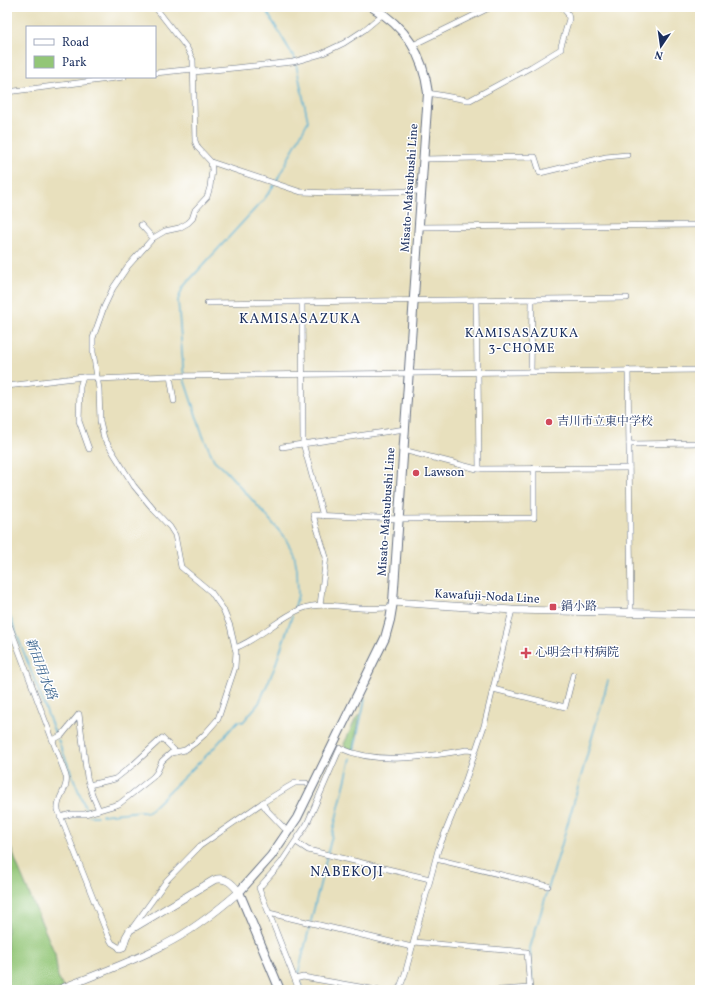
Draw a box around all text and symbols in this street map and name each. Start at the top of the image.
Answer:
legend [26,26,156,78]
north arrow [641,26,681,66]
text: Road [62,35,89,51]
text: N [654,46,665,62]
text: Park [62,55,87,71]
street label: Misato-Matsubushi Line [398,123,422,253]
district label: KAMISASAZUKA [239,310,361,329]
district label: KAMISASAZUKA 3-CHOME [465,325,579,358]
place label: 吉川市立東中学校 [557,414,653,430]
marker: 吉川市立東中学校 [544,417,554,427]
street label: Misato-Matsubushi Line [375,447,399,577]
place label: Lawson [424,465,464,481]
marker: Lawson [411,468,421,478]
street label: Kawafuji-Noda Line [434,586,540,608]
place label: 鍋小路 [561,599,597,615]
marker: 鍋小路 [548,602,558,612]
water label: 新田用水路 [20,635,60,703]
place label: 心明会中村病院 [535,645,619,661]
marker: 心明会中村病院 [520,647,532,659]
district label: NABEKOJI [310,863,384,882]

